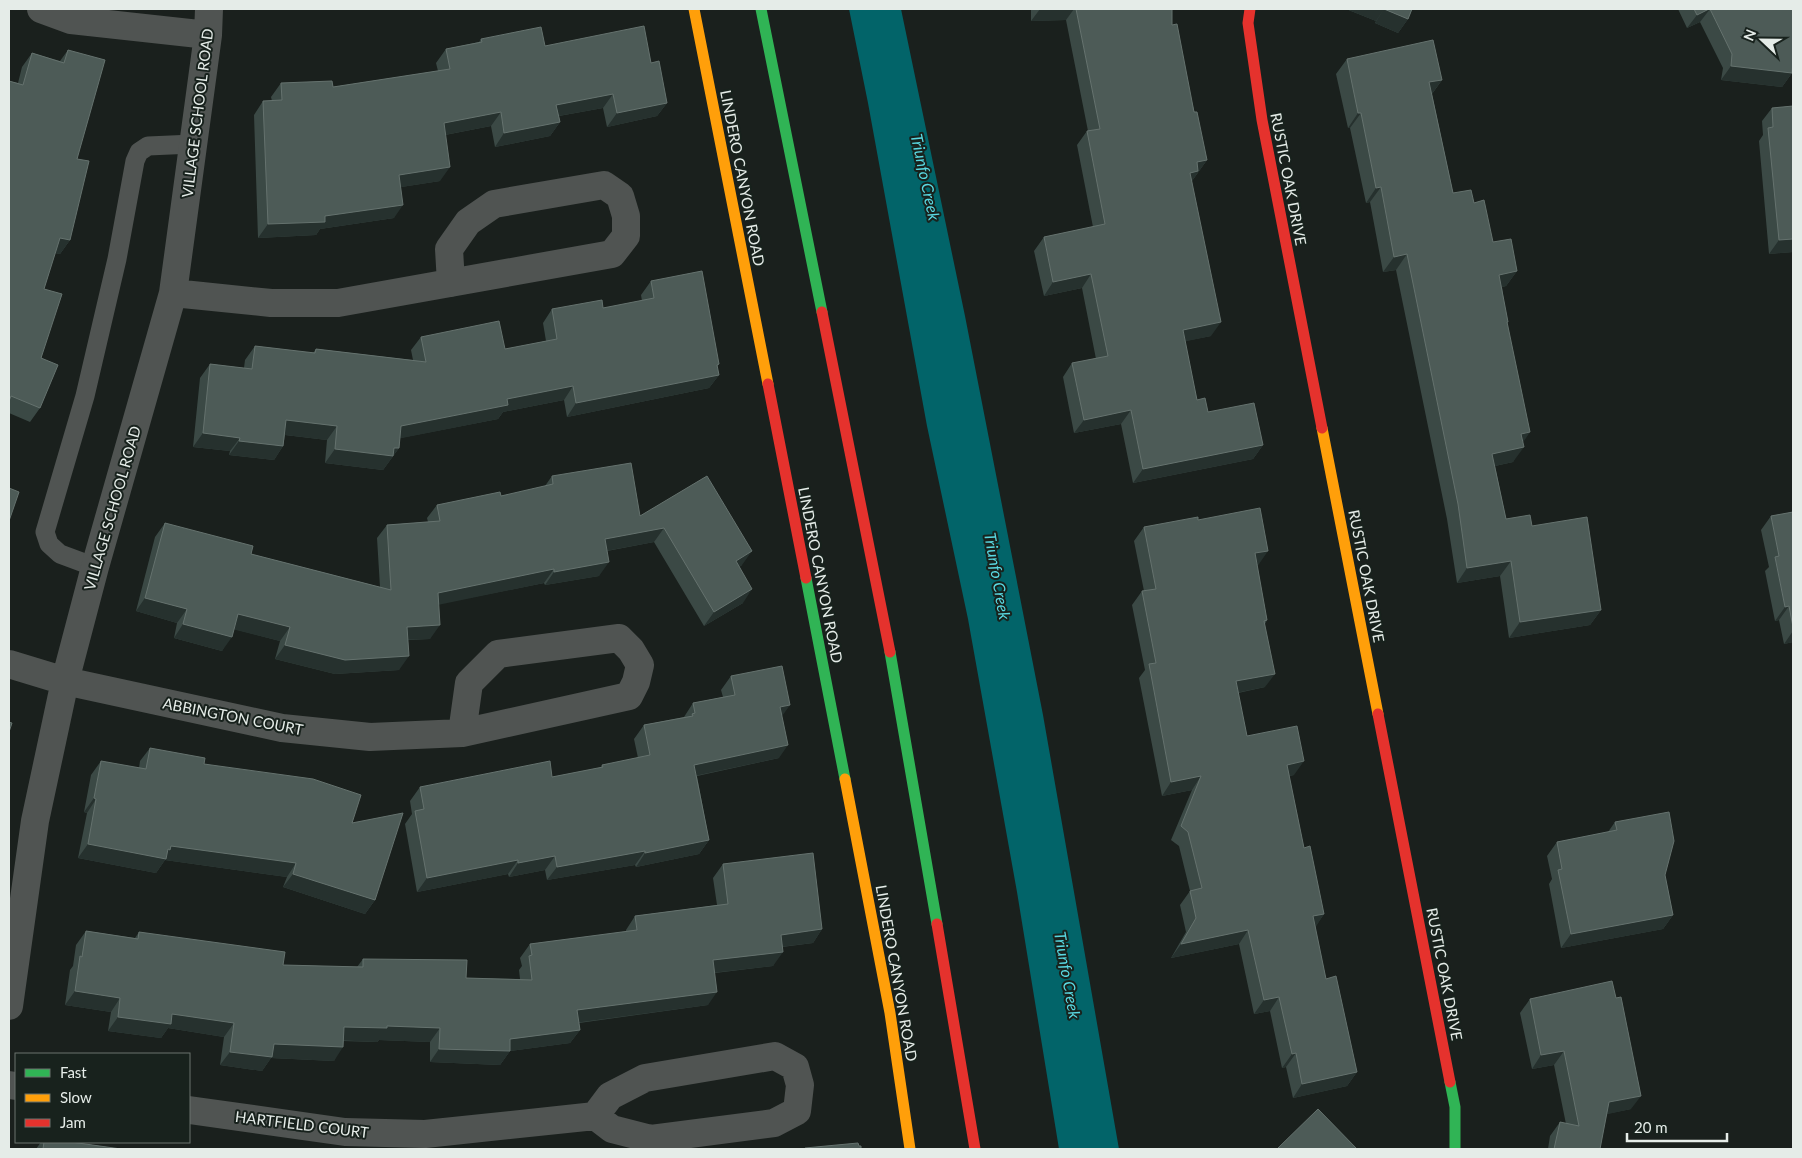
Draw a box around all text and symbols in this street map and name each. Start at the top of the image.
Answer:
north arrow [1737,15,1787,65]
street label: VILLAGE SCHOOL ROAD [178,27,216,199]
text: N [1740,27,1759,43]
street label: LINDERO CANYON ROAD [717,88,769,268]
street label: RUSTIC OAK DRIVE [1267,111,1311,247]
water label: Triunfo Creek [908,132,945,222]
street label: VILLAGE SCHOOL ROAD [80,424,144,592]
street label: LINDERO CANYON ROAD [795,485,847,665]
street label: RUSTIC OAK DRIVE [1345,508,1389,644]
water label: Triunfo Creek [981,531,1015,621]
street label: ABBINGTON COURT [161,694,305,738]
street label: LINDERO CANYON ROAD [873,883,921,1063]
street label: RUSTIC OAK DRIVE [1423,906,1467,1042]
water label: Triunfo Creek [1051,930,1085,1020]
legend [15,1053,190,1143]
text: Fast [60,1063,87,1081]
text: Slow [60,1088,92,1106]
street label: HARTFIELD COURT [234,1107,370,1141]
scale bar [1627,1110,1727,1142]
text: Jam [60,1113,86,1131]
text: 20 m [1634,1118,1668,1136]

